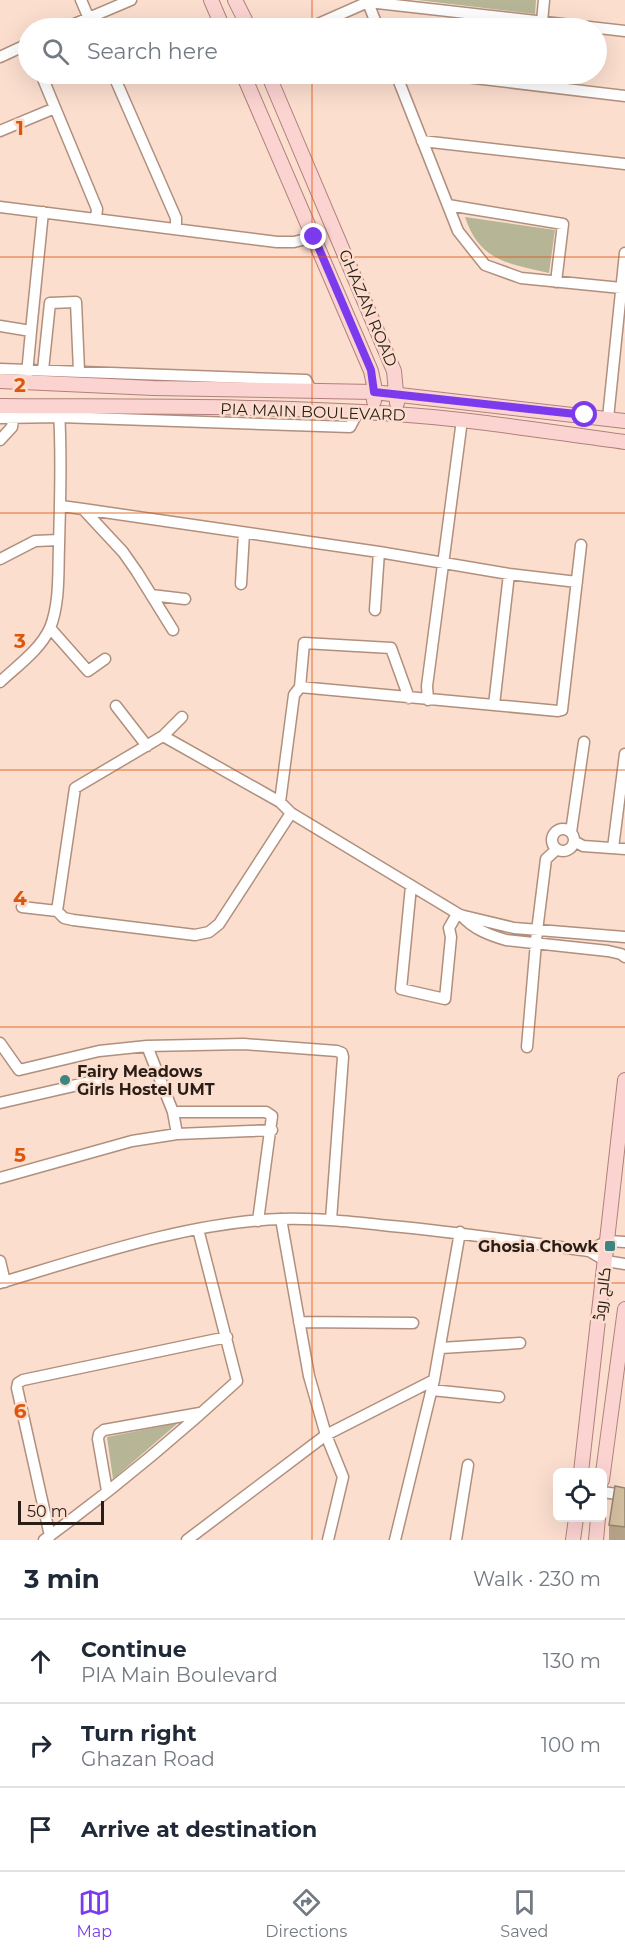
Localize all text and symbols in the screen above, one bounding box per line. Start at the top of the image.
search box [18,18,607,84]
icon: search [39,35,72,68]
text: Search here [87,38,218,65]
text: 1 [16,116,24,140]
route end [300,223,326,249]
street label: GHAZAN ROAD [335,247,401,369]
text: 2 [14,373,26,397]
street label: PIA MAIN BOULEVARD [220,399,406,425]
route start [571,401,597,427]
text: 3 [13,629,26,653]
text: 4 [13,886,27,910]
place label: Fairy Meadows Girls Hostel UMT [77,1062,215,1099]
marker: Fairy Meadows Girls Hostel UMT [58,1073,72,1087]
text: 5 [14,1143,26,1167]
place label: Ghosia Chowk [478,1237,599,1256]
marker: Ghosia Chowk [603,1239,617,1253]
street label: کالج روڈ [589,1266,617,1322]
text: 6 [14,1399,27,1423]
map controls [553,1468,607,1522]
button: locate [553,1468,607,1522]
scale bar [18,1498,104,1526]
text: 50 m [27,1502,68,1521]
text: 3 min [24,1563,100,1595]
text: Walk · 230 m [473,1567,601,1591]
text: Continue [81,1636,187,1663]
icon: ahead [24,1645,57,1678]
text: 130 m [543,1649,601,1673]
text: PIA Main Boulevard [81,1663,278,1687]
text: Turn right [81,1720,196,1747]
icon: right [24,1729,57,1762]
text: 100 m [541,1733,601,1757]
text: Ghazan Road [81,1747,215,1771]
icon: arrive [24,1813,57,1846]
text: Arrive at destination [81,1816,317,1843]
tab: Map [77,1886,112,1941]
tab: Directions [265,1886,347,1941]
tab: Saved [500,1886,548,1941]

